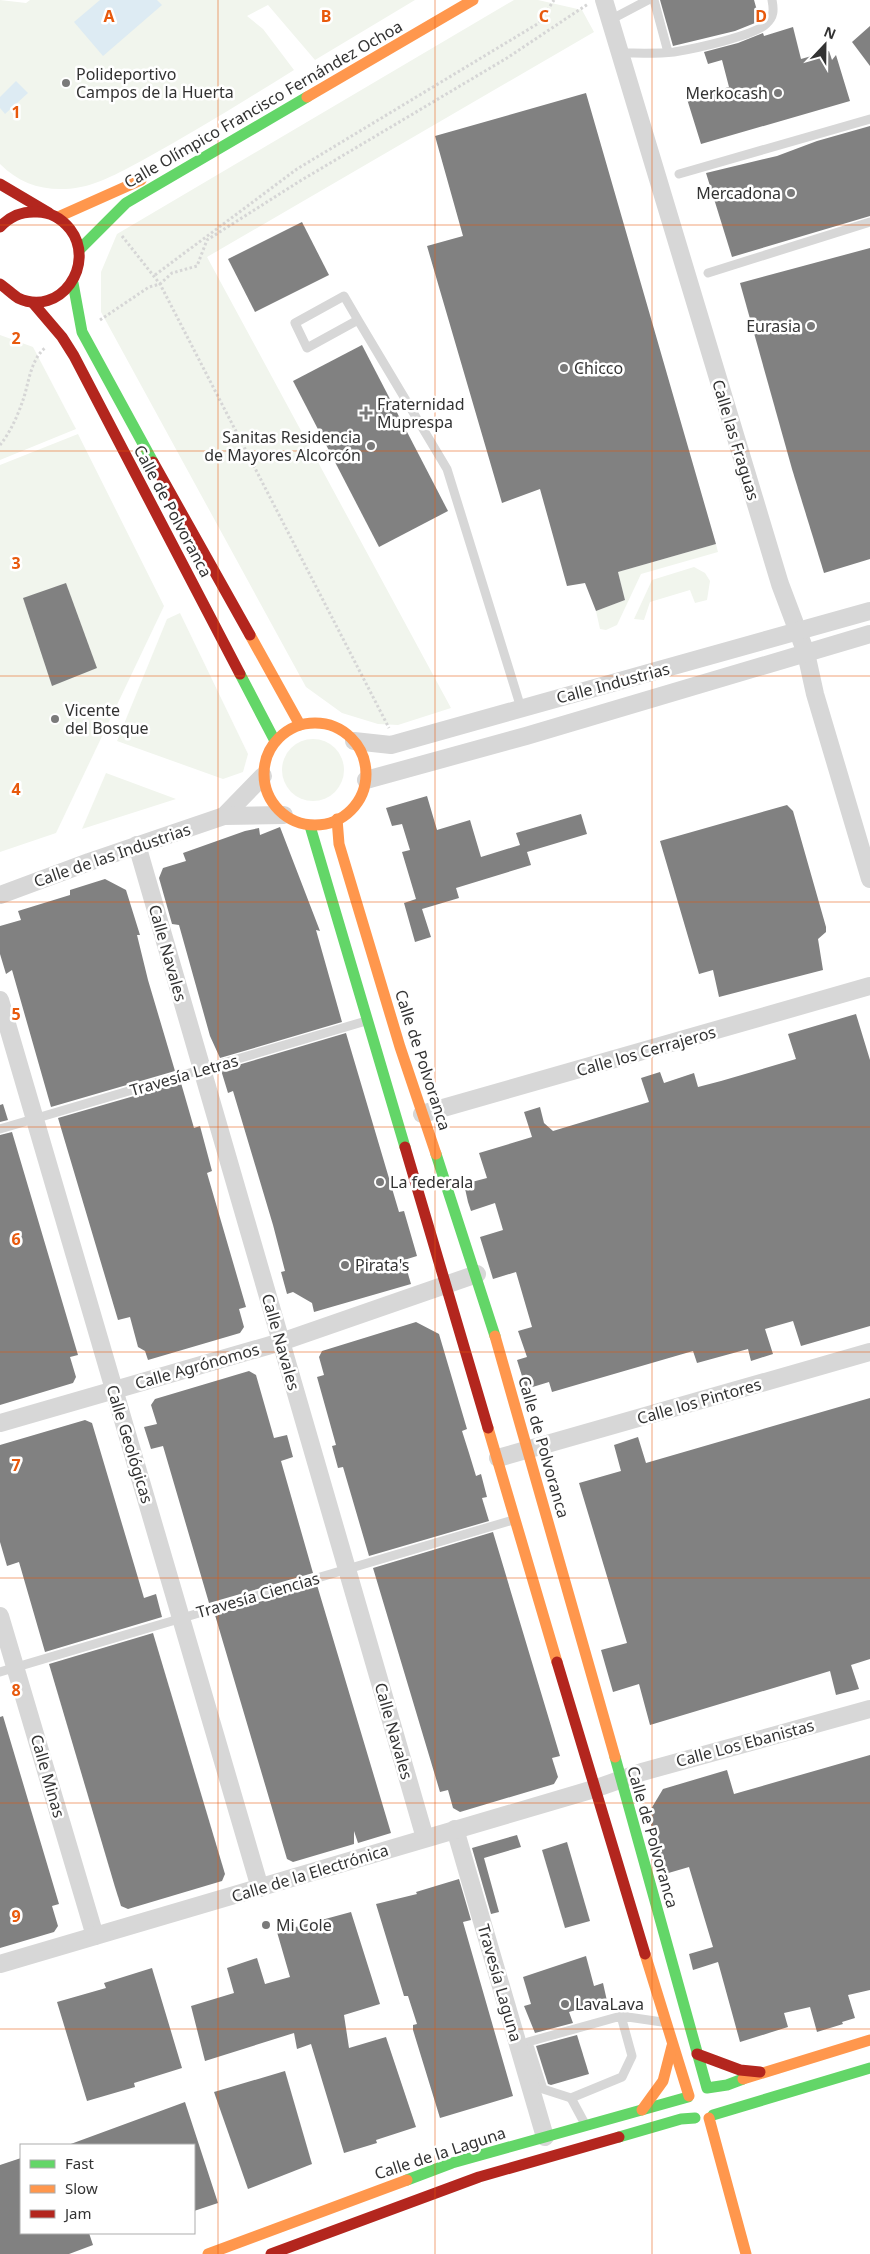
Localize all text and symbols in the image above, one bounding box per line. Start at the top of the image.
text: A [103,5,115,27]
text: B [321,5,331,27]
text: C [539,5,549,27]
text: D [755,5,767,27]
street label: Calle Olímpico Francisco Fernández Ochoa [120,15,406,193]
north arrow [800,20,850,70]
text: N [821,22,839,43]
place label: Polideportivo Campos de la Huerta [76,63,234,103]
marker: Polideportivo Campos de la Huerta [60,77,72,89]
place label: Merkocash [685,82,768,104]
marker: Merkocash [772,87,784,99]
text: 1 [11,101,21,123]
place label: Mercadona [696,182,781,204]
marker: Mercadona [785,187,797,199]
place label: Eurasia [746,315,801,337]
marker: Eurasia [805,320,817,332]
text: 2 [11,327,21,349]
place label: Chicco [574,357,623,379]
marker: Chicco [558,362,570,374]
street label: Calle las Fraguas [707,377,765,503]
place label: Fraternidad Muprespa [377,393,465,433]
marker: Fraternidad Muprespa [359,406,373,420]
place label: Sanitas Residencia de Mayores Alcorcón [204,426,361,466]
marker: Sanitas Residencia de Mayores Alcorcón [365,440,377,452]
street label: Calle de Polvoranca [129,441,217,581]
text: 3 [11,552,21,574]
street label: Calle Industrias [554,657,672,709]
place label: Vicente del Bosque [65,699,149,739]
marker: Vicente del Bosque [49,713,61,725]
text: 4 [11,778,21,800]
street label: Calle de las Industrias [31,818,193,892]
street label: Calle Navales [144,902,192,1004]
street label: Calle de Polvoranca [390,987,456,1133]
text: 5 [11,1003,21,1025]
street label: Calle los Cerrajeros [574,1021,718,1081]
street label: Travesía Letras [127,1049,241,1101]
place label: La federala [390,1171,473,1193]
marker: La federala [374,1176,386,1188]
text: 6 [11,1228,21,1250]
place label: Pirata's [355,1254,409,1276]
marker: Pirata's [339,1259,351,1271]
street label: Calle Navales [257,1291,305,1393]
street label: Calle Agrónomos [132,1338,262,1394]
street label: Calle de Polvoranca [513,1373,575,1521]
street label: Calle los Pintores [634,1373,764,1429]
street label: Calle Geológicas [102,1382,158,1506]
text: 7 [11,1454,21,1476]
street label: Travesía Ciencias [194,1567,322,1623]
text: 8 [11,1679,21,1701]
street label: Calle Navales [370,1680,418,1782]
street label: Calle Los Ebanistas [673,1714,817,1772]
street label: Calle Minas [26,1732,70,1820]
street label: Calle de Polvoranca [622,1763,684,1911]
street label: Calle de la Electrónica [229,1839,391,1907]
text: 9 [11,1905,21,1927]
place label: Mi Cole [276,1914,332,1936]
marker: Mi Cole [260,1919,272,1931]
street label: Travesía Laguna [473,1922,527,2044]
place label: LavaLava [575,1993,644,2015]
marker: LavaLava [559,1998,571,2010]
street label: Calle de la Laguna [372,2121,508,2185]
legend [20,2144,195,2234]
text: Fast [65,2153,94,2173]
text: Slow [65,2178,98,2198]
text: Jam [63,2203,92,2223]

